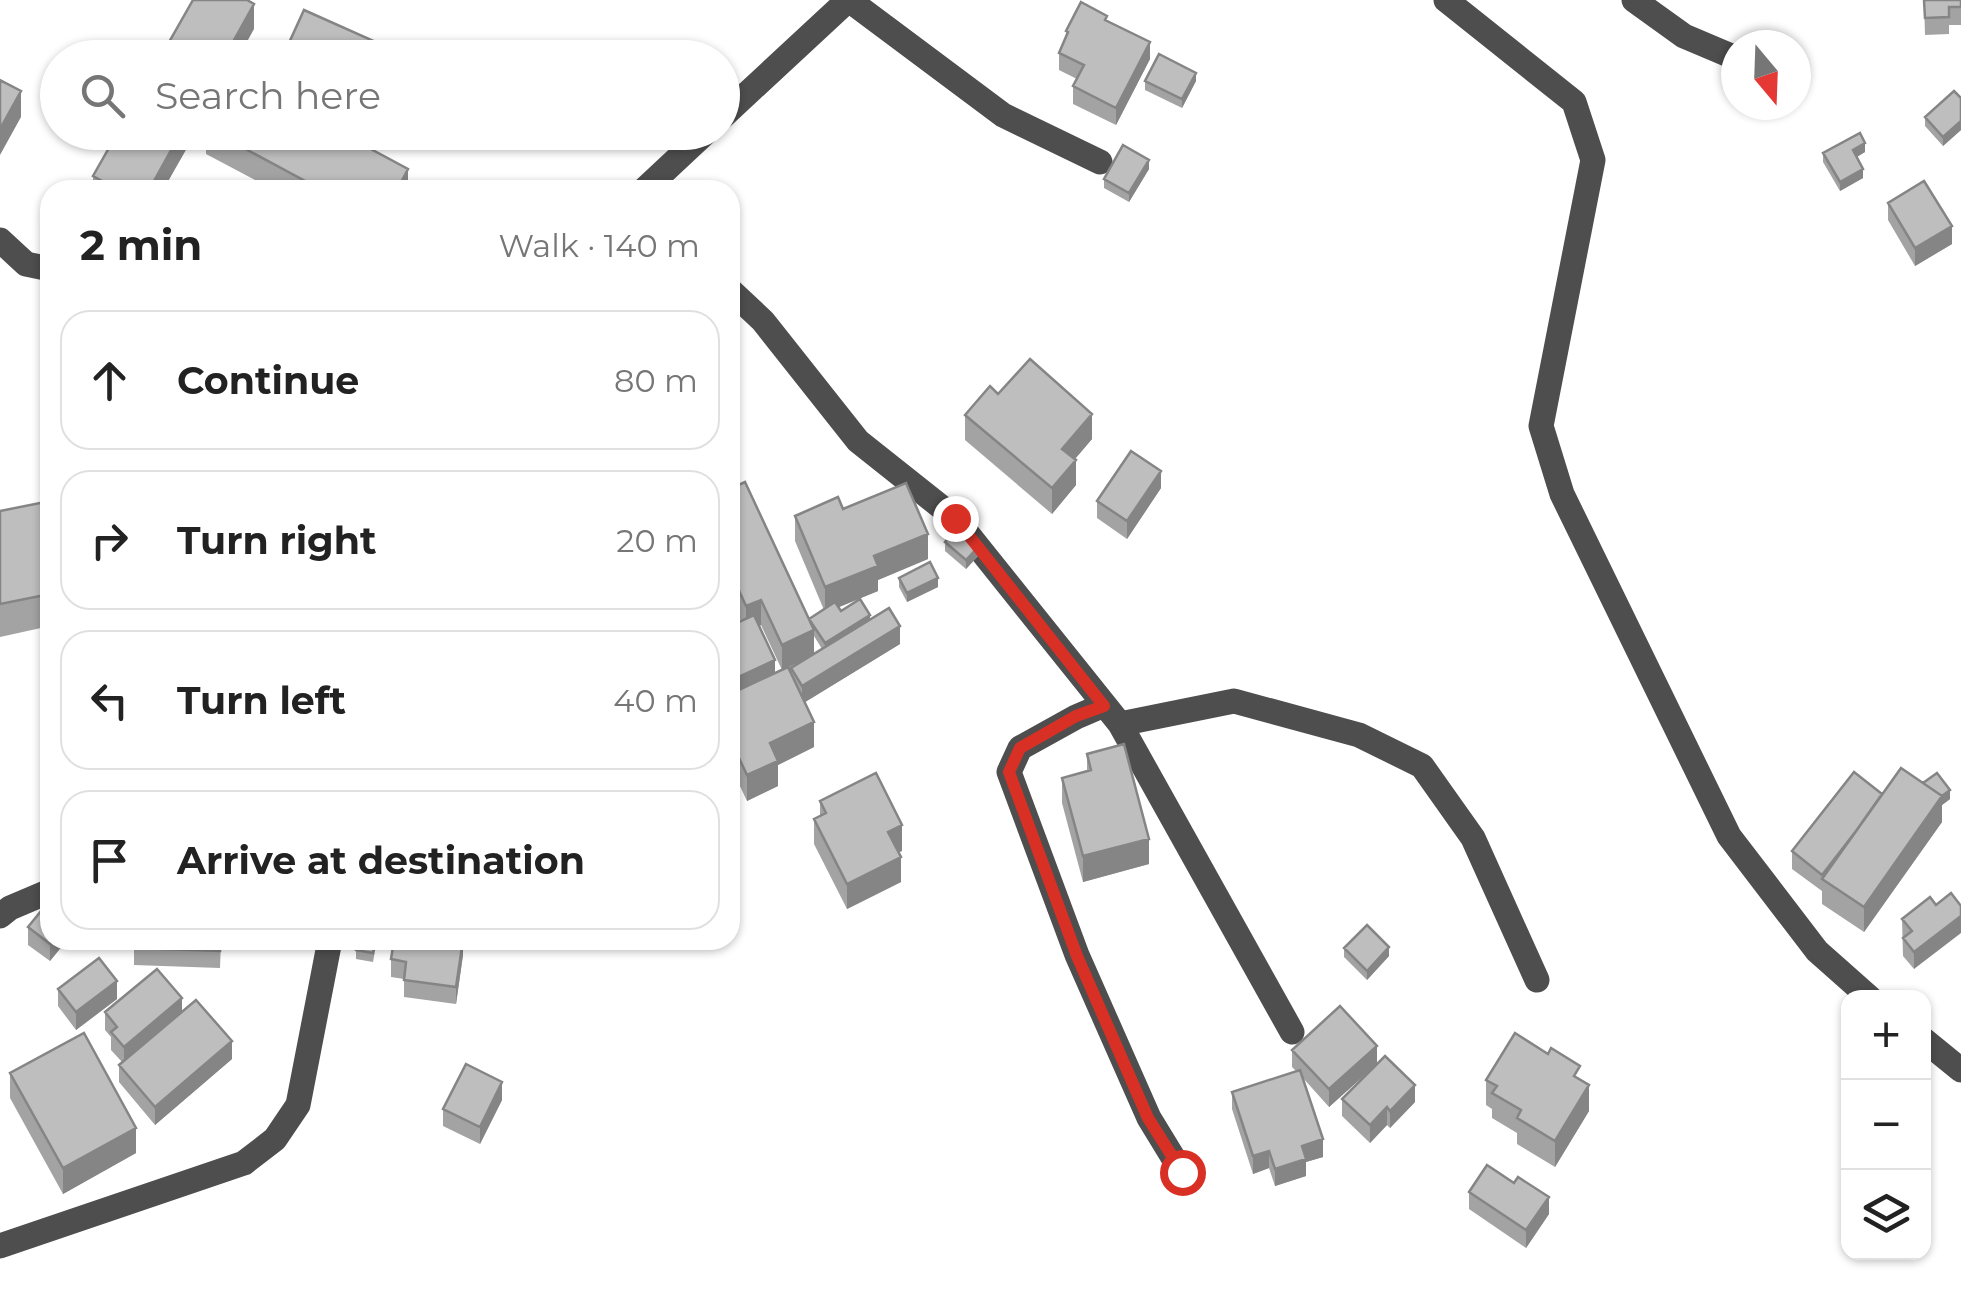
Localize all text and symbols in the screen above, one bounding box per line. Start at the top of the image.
north arrow [1721,30,1811,120]
search box [40,40,740,150]
icon: search [75,68,130,123]
text: Search here [155,72,381,119]
text: 2 min [80,219,202,271]
text: Walk · 140 m [499,226,700,265]
icon: ahead [82,353,137,408]
text: Continue [177,357,359,404]
text: 80 m [614,361,698,400]
route end [933,496,979,542]
icon: right [82,513,137,568]
text: Turn right [177,517,376,564]
text: 20 m [616,521,698,560]
icon: left [82,673,137,728]
text: Turn left [177,677,346,724]
text: 40 m [613,681,698,720]
icon: arrive [82,833,137,888]
text: Arrive at destination [177,837,585,884]
map controls [1841,990,1931,1260]
button: + [1841,990,1931,1080]
button: − [1841,1080,1931,1170]
route start [1160,1150,1206,1196]
button: layers [1841,1170,1931,1260]

